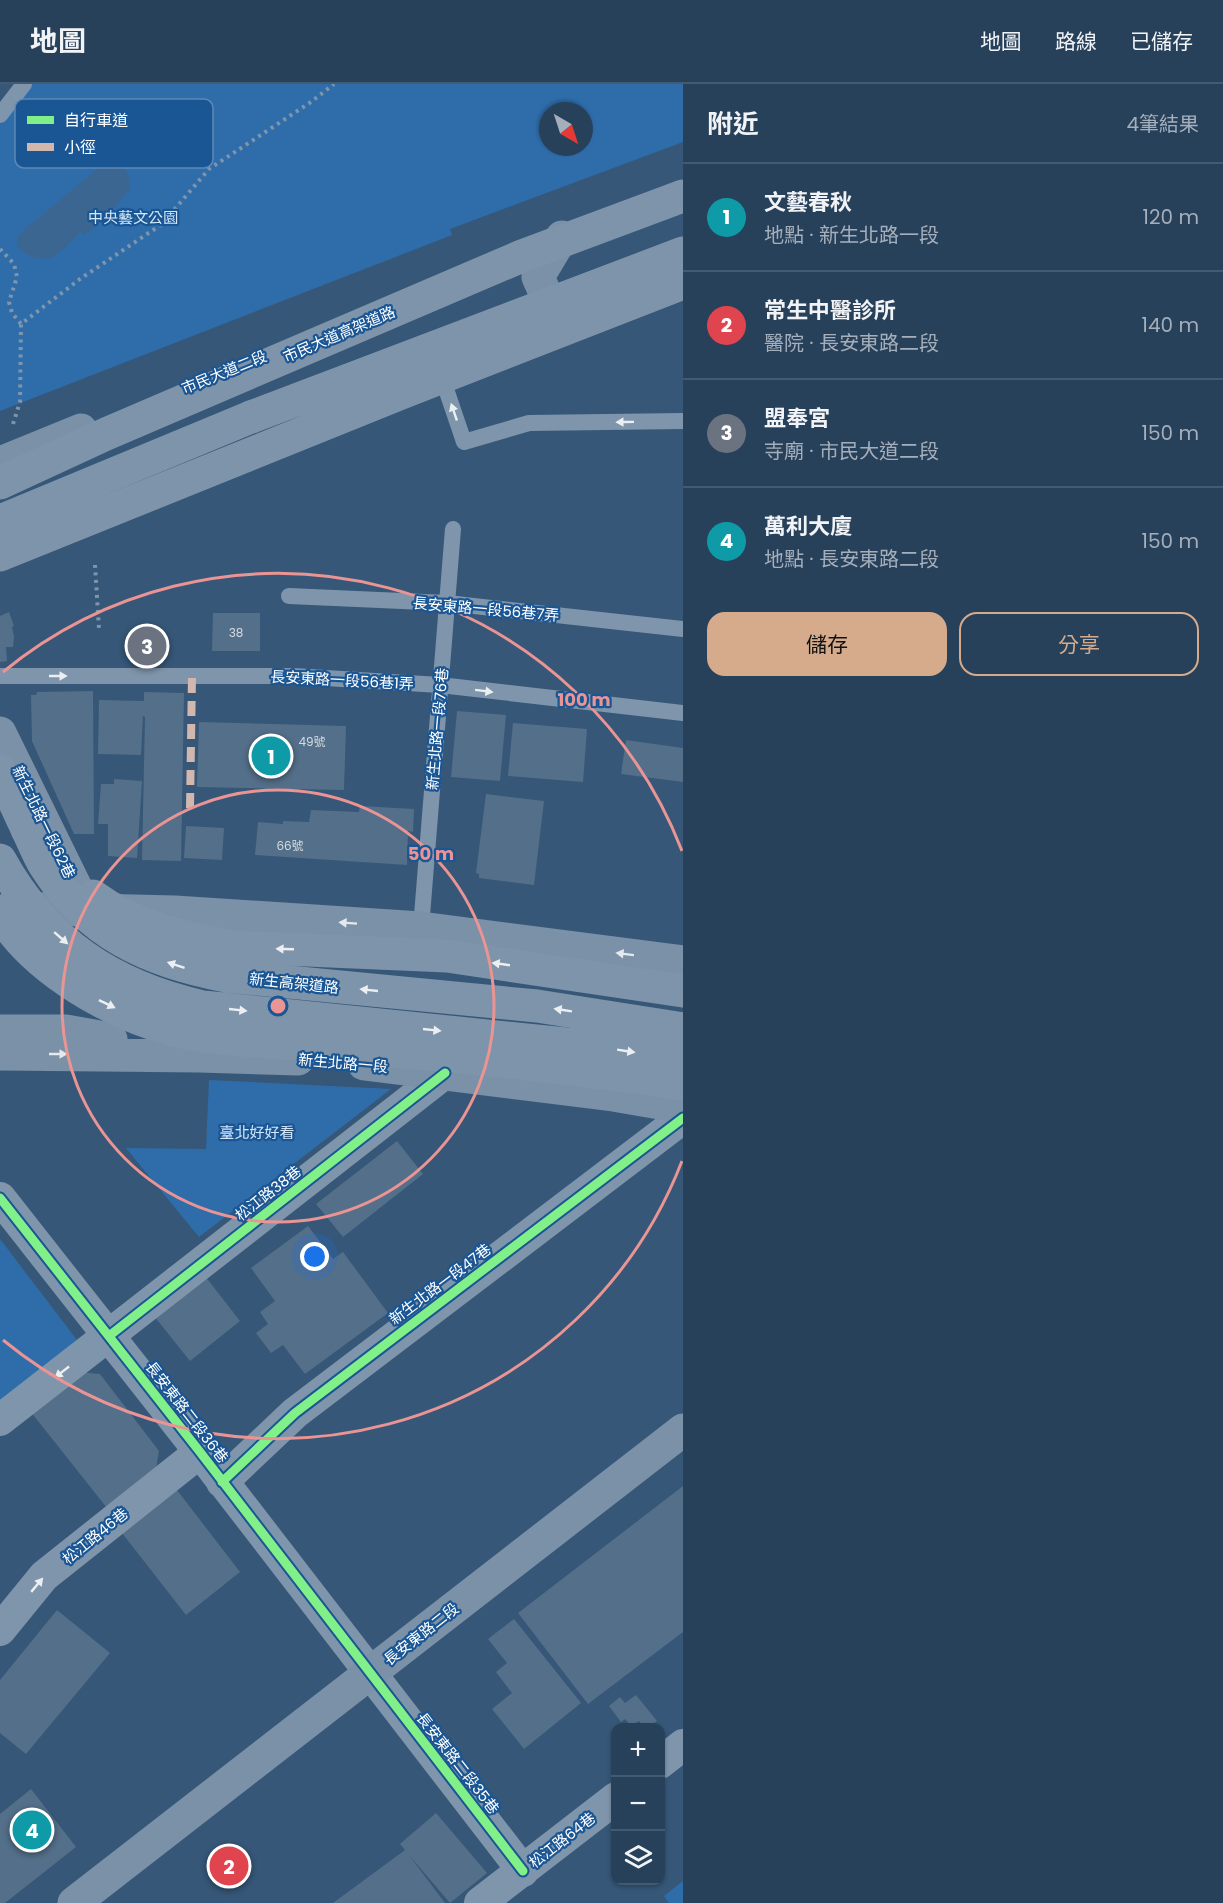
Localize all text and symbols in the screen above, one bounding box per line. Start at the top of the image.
text: 地圖 [30,22,86,61]
text: 地圖 [980,27,1022,56]
text: 路線 [1055,27,1097,56]
text: 已儲存 [1130,27,1193,56]
legend [15,99,213,168]
north arrow [539,102,593,156]
text: 附近 [707,106,759,142]
text: 自行車道 [64,109,128,132]
text: 4筆結果 [1126,110,1199,138]
text: 小徑 [64,136,96,159]
text: 文藝春秋 [764,187,852,218]
text: 1 [723,203,730,231]
text: 120 m [1143,203,1199,231]
park label: 中央藝文公園 [88,207,178,228]
text: 地點 · 新生北路一段 [764,221,939,249]
text: 常生中醫診所 [764,295,896,326]
street label: 市民大道高架道路 [280,301,398,367]
text: 2 [721,311,732,339]
text: 140 m [1142,311,1199,339]
text: 醫院 · 長安東路二段 [764,329,939,357]
street label: 市民大道二段 [178,345,270,399]
one-way arrow [448,403,458,421]
text: 盟奉宮 [764,403,830,434]
one-way arrow [615,417,634,427]
text: 3 [720,419,733,447]
text: 150 m [1142,419,1199,447]
text: 寺廟 · 市民大道二段 [764,437,939,465]
text: 萬利大廈 [764,511,852,542]
text: 4 [720,527,733,555]
text: 150 m [1142,527,1199,555]
text: 地點 · 長安東路二段 [764,545,939,573]
street label: 長安東路一段56巷7弄 [412,592,560,626]
button: 儲存 [707,612,947,676]
button: 分享 [959,612,1199,676]
pin: 3 [128,624,166,668]
house number: 38 [229,624,243,641]
street label: 長安東路一段56巷1弄 [270,666,414,694]
street label: 新生北路一段76巷 [421,667,453,791]
one-way arrow [49,671,68,681]
one-way arrow [474,686,493,695]
text: 100 m [557,687,611,712]
house number: 49號 [298,733,326,750]
pin: 1 [252,734,290,778]
street label: 新生北路一段62巷 [8,762,80,882]
house number: 66號 [276,837,304,854]
text: 50 m [408,841,454,866]
one-way arrow [338,919,357,928]
one-way arrow [53,931,68,944]
one-way arrow [276,945,295,954]
one-way arrow [615,950,634,959]
one-way arrow [167,960,185,969]
one-way arrow [491,960,510,969]
street label: 新生高架道路 [248,968,340,998]
one-way arrow [359,985,378,995]
centre of rings [268,996,288,1016]
one-way arrow [99,1000,116,1009]
one-way arrow [229,1006,248,1015]
one-way arrow [553,1006,572,1015]
one-way arrow [423,1025,442,1035]
one-way arrow [617,1047,636,1056]
one-way arrow [49,1049,68,1059]
street label: 新生北路一段 [297,1049,389,1077]
park label: 臺北好好看 [219,1122,295,1143]
street label: 松江路38巷 [231,1161,305,1225]
street label: 新生北路一段47巷 [385,1239,495,1329]
your location [300,1242,329,1271]
street label: 長安東路二段36巷 [141,1357,233,1467]
one-way arrow [55,1365,70,1377]
street label: 松江路46巷 [58,1503,132,1569]
one-way arrow [31,1577,44,1593]
street label: 長安東路二段 [379,1598,463,1670]
street label: 長安東路二段35巷 [412,1708,504,1818]
map controls [611,1723,665,1885]
button: + [611,1723,665,1777]
button: − [611,1777,665,1831]
street label: 松江路64巷 [524,1807,600,1873]
pin: 4 [12,1808,51,1852]
button: layers [611,1831,665,1885]
pin: 2 [210,1844,248,1888]

